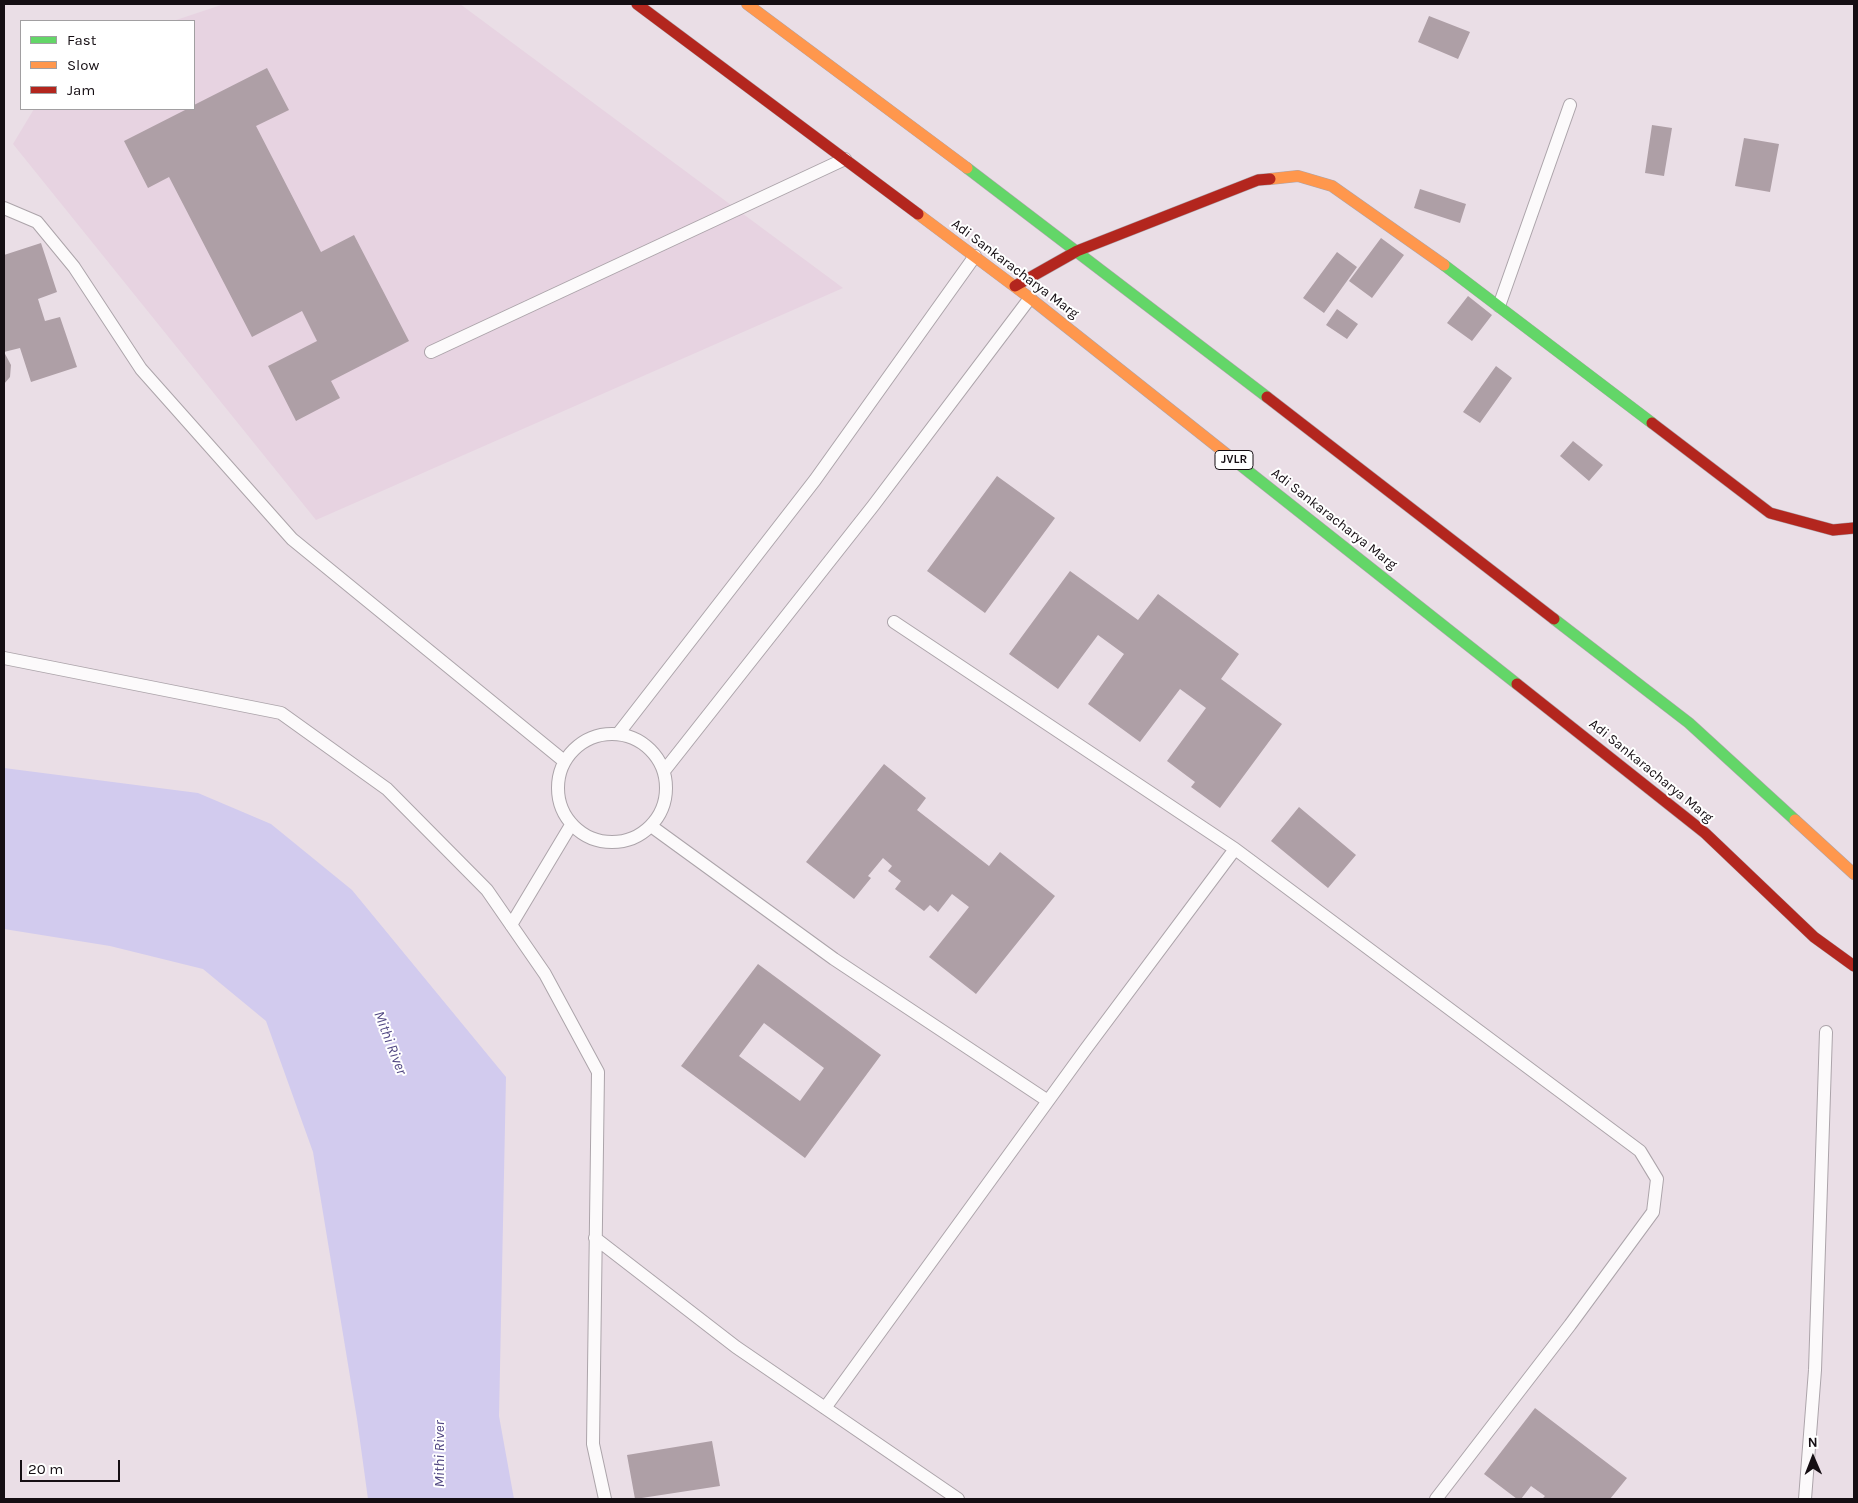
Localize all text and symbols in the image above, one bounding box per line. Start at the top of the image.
legend [20,20,195,110]
text: Fast [67,31,96,49]
text: Slow [67,56,99,74]
text: Jam [67,81,95,99]
street label: Adi Sankaracharya Marg [948,216,1082,322]
road number: JVLR [1215,450,1253,470]
street label: Adi Sankaracharya Marg [1268,465,1400,573]
street label: Adi Sankaracharya Marg [1585,716,1717,826]
water label: Mithi River [370,1008,410,1078]
water label: Mithi River [431,1420,449,1488]
north arrow [1788,1433,1838,1483]
text: N [1808,1434,1818,1451]
scale bar [22,1450,122,1482]
text: 20 m [28,1460,63,1478]

